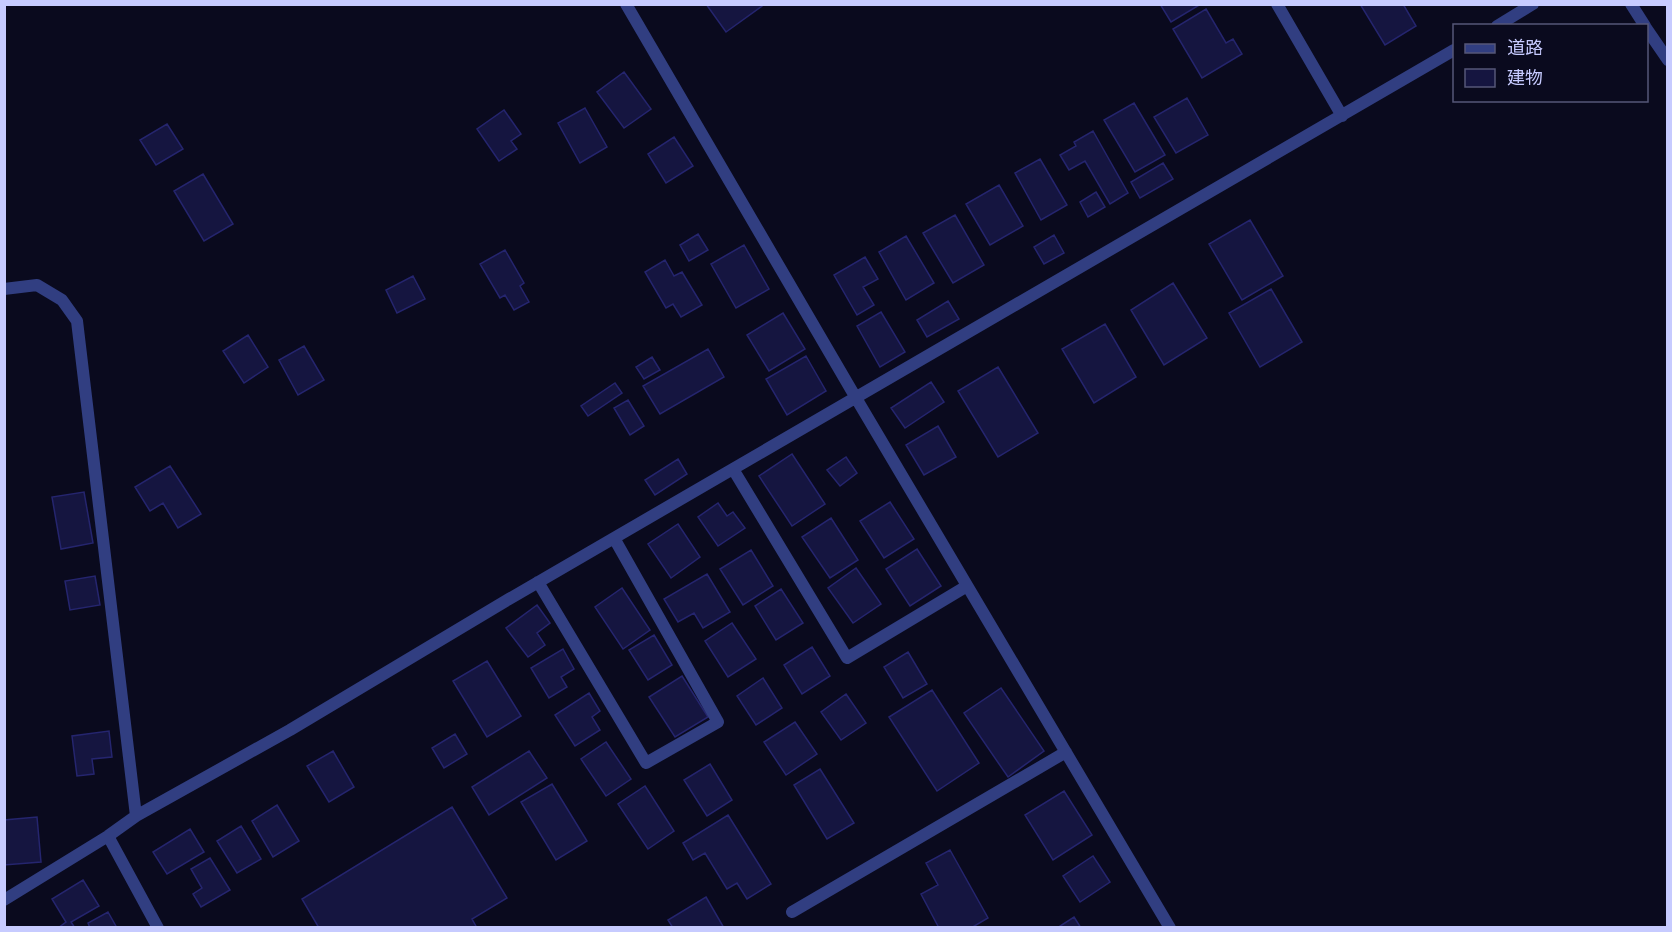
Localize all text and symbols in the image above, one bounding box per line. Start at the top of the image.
legend [1453,24,1648,102]
text: 道路 [1507,37,1543,58]
text: 建物 [1507,67,1543,88]

